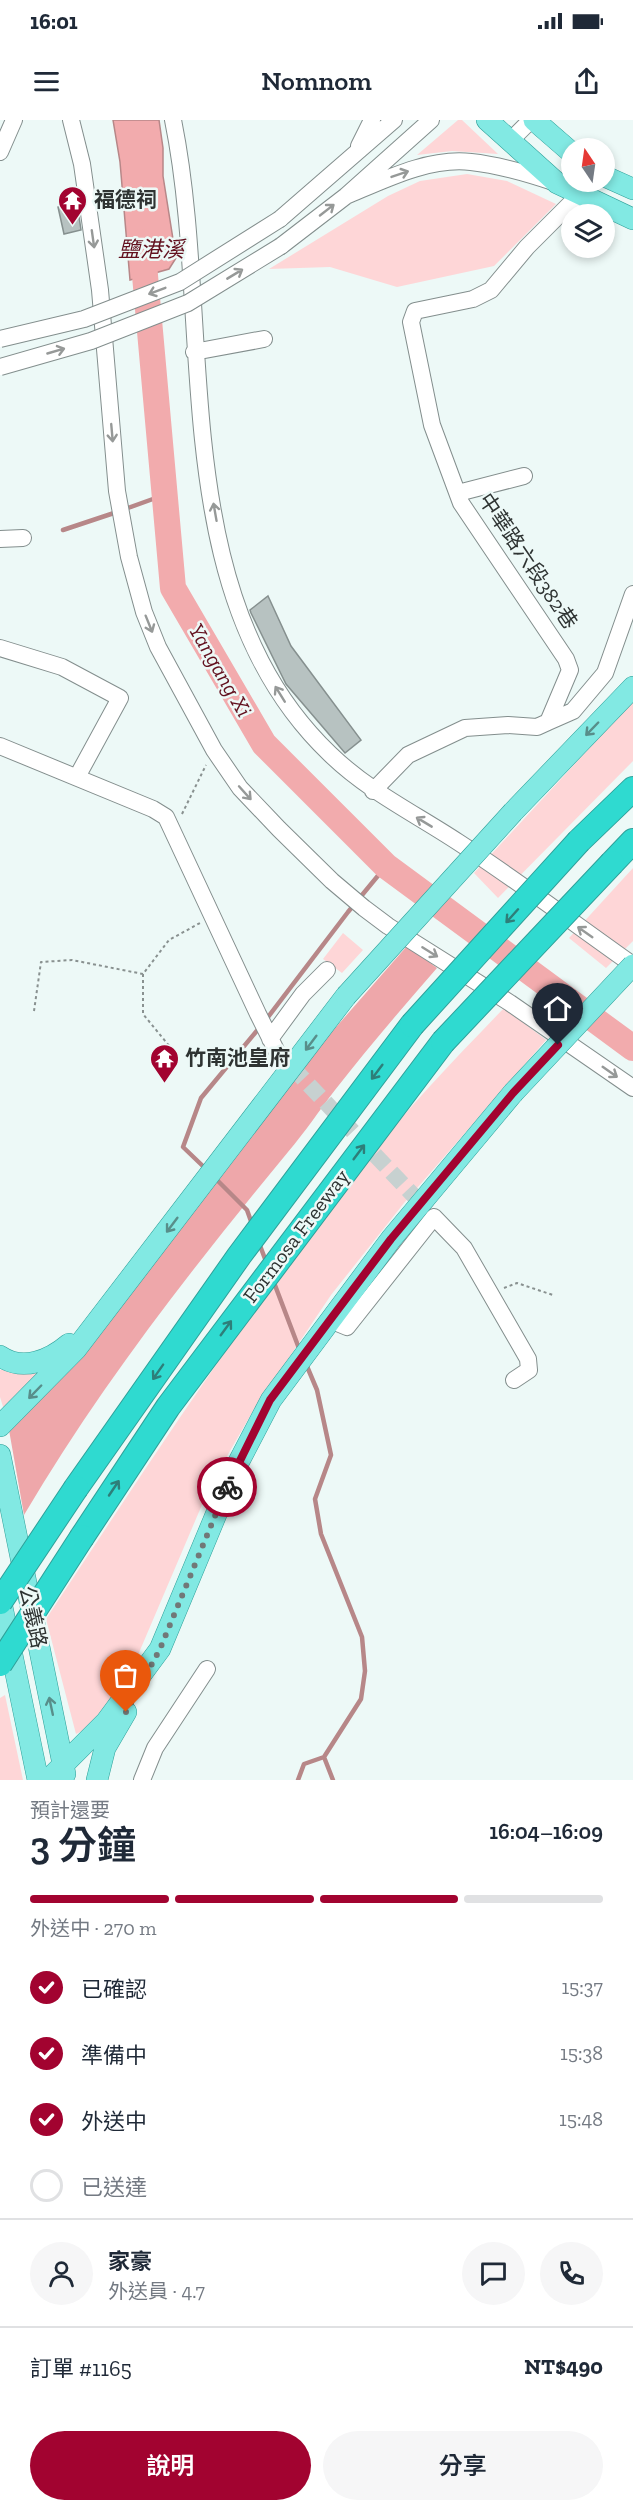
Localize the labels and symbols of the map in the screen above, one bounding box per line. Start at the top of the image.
north arrow [561,138,615,192]
one-way arrow [390,168,409,179]
temple icon: 福德祠 [57,184,89,226]
place label: 福德祠 [94,187,157,212]
one-way arrow [319,204,335,217]
one-way arrow [87,229,98,249]
water label: 鹽港溪 [118,236,187,263]
one-way arrow [226,268,243,280]
one-way arrow [148,286,167,297]
one-way arrow [46,345,65,356]
one-way arrow [107,423,118,443]
street label: 中華路六段382巷 [474,488,583,633]
one-way arrow [209,503,220,522]
one-way arrow [144,614,155,633]
water label: Yangang Xi [183,619,258,722]
one-way arrow [273,686,285,703]
one-way arrow [585,722,600,737]
one-way arrow [238,785,252,800]
one-way arrow [416,815,433,827]
one-way arrow [505,908,519,923]
one-way arrow [578,926,594,938]
one-way arrow [421,947,438,959]
pin [532,983,583,1045]
one-way arrow [305,1034,317,1050]
temple icon: 竹南池皇府 [148,1042,180,1084]
place label: 竹南池皇府 [185,1045,290,1070]
one-way arrow [370,1064,383,1080]
one-way arrow [601,1066,618,1078]
one-way arrow [353,1145,366,1161]
street label: Formosa Freeway [237,1164,354,1307]
one-way arrow [166,1217,178,1233]
one-way arrow [220,1321,233,1337]
one-way arrow [152,1364,164,1380]
one-way arrow [27,1384,42,1399]
courier [197,1457,257,1517]
one-way arrow [108,1480,120,1497]
street label: 公義路 [15,1583,52,1650]
pin [100,1650,151,1712]
one-way arrow [45,1697,56,1717]

